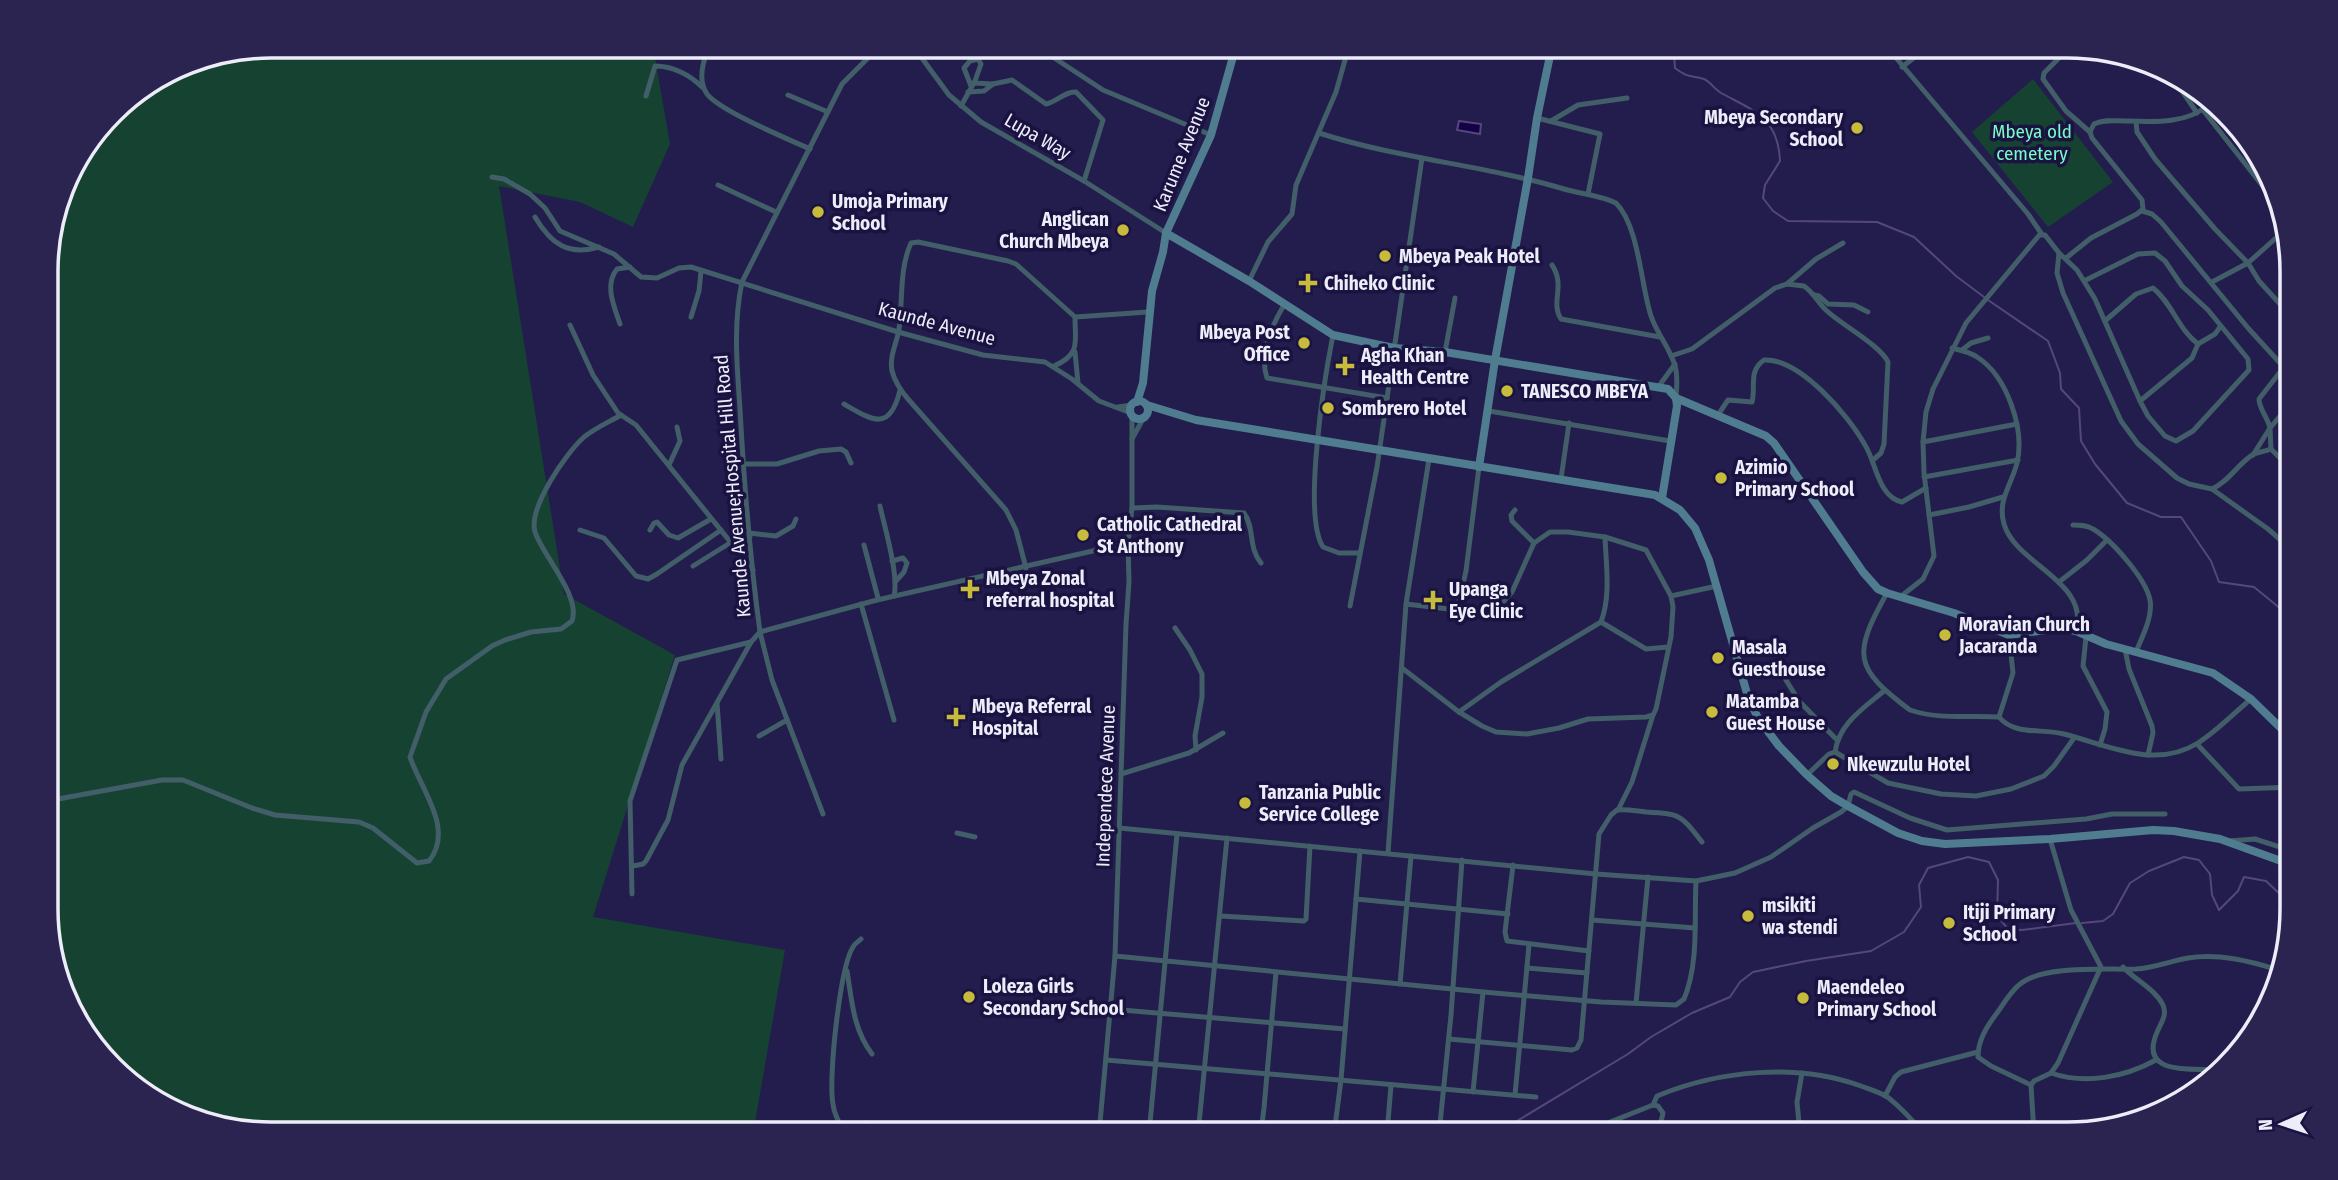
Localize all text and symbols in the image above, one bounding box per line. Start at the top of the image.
street label: Karume Avenue [1148,94,1215,215]
place label: Mbeya Secondary School [1704,106,1844,151]
street label: Lupa Way [1000,108,1076,165]
marker: Mbeya Secondary School [1849,120,1865,136]
park label: Mbeya old cemetery [1992,120,2072,165]
place label: Umoja Primary School [832,190,949,235]
marker: Umoja Primary School [810,204,826,220]
place label: Anglican Church Mbeya [999,208,1109,253]
marker: Anglican Church Mbeya [1115,222,1131,238]
place label: Mbeya Peak Hotel [1399,245,1540,268]
marker: Mbeya Peak Hotel [1377,248,1393,264]
place label: Chiheko Clinic [1324,272,1436,295]
marker: Chiheko Clinic [1298,273,1318,293]
street label: Kaunde Avenue [876,297,998,350]
place label: Mbeya Post Office [1200,321,1290,366]
marker: Mbeya Post Office [1296,335,1312,351]
place label: Agha Khan Health Centre [1360,344,1469,389]
street label: Kaunde Avenue;Hospital Hill Road [710,354,755,618]
marker: Agha Khan Health Centre [1335,356,1355,376]
place label: TANESCO MBEYA [1521,380,1649,403]
marker: TANESCO MBEYA [1499,383,1515,399]
place label: Sombrero Hotel [1342,397,1467,420]
marker: Sombrero Hotel [1320,400,1336,416]
place label: Azimio Primary School [1734,456,1855,501]
marker: Azimio Primary School [1713,470,1729,486]
place label: Catholic Cathedral St Anthony [1097,513,1243,558]
marker: Catholic Cathedral St Anthony [1075,527,1091,543]
place label: Mbeya Zonal referral hospital [986,567,1115,612]
place label: Upanga Eye Clinic [1449,578,1524,623]
marker: Mbeya Zonal referral hospital [960,579,980,599]
marker: Upanga Eye Clinic [1423,590,1443,610]
place label: Moravian Church Jacaranda [1958,613,2090,658]
marker: Moravian Church Jacaranda [1937,627,1953,643]
place label: Masala Guesthouse [1732,636,1826,681]
marker: Masala Guesthouse [1710,650,1726,666]
place label: Matamba Guest House [1726,690,1825,735]
place label: Mbeya Referral Hospital [972,695,1092,740]
street label: Independece Avenue [1091,704,1120,868]
marker: Matamba Guest House [1704,704,1720,720]
marker: Mbeya Referral Hospital [946,707,966,727]
place label: Nkewzulu Hotel [1847,753,1971,776]
marker: Nkewzulu Hotel [1825,756,1841,772]
place label: Tanzania Public Service College [1259,781,1381,826]
marker: Tanzania Public Service College [1237,795,1253,811]
place label: msikiti wa stendi [1762,894,1838,939]
place label: Itiji Primary School [1963,901,2056,946]
marker: msikiti wa stendi [1740,908,1756,924]
marker: Itiji Primary School [1941,915,1957,931]
place label: Loleza Girls Secondary School [983,975,1125,1020]
place label: Maendeleo Primary School [1817,976,1937,1021]
marker: Loleza Girls Secondary School [961,989,977,1005]
marker: Maendeleo Primary School [1795,990,1811,1006]
north arrow [2247,1089,2317,1159]
text: N [2254,1119,2277,1131]

